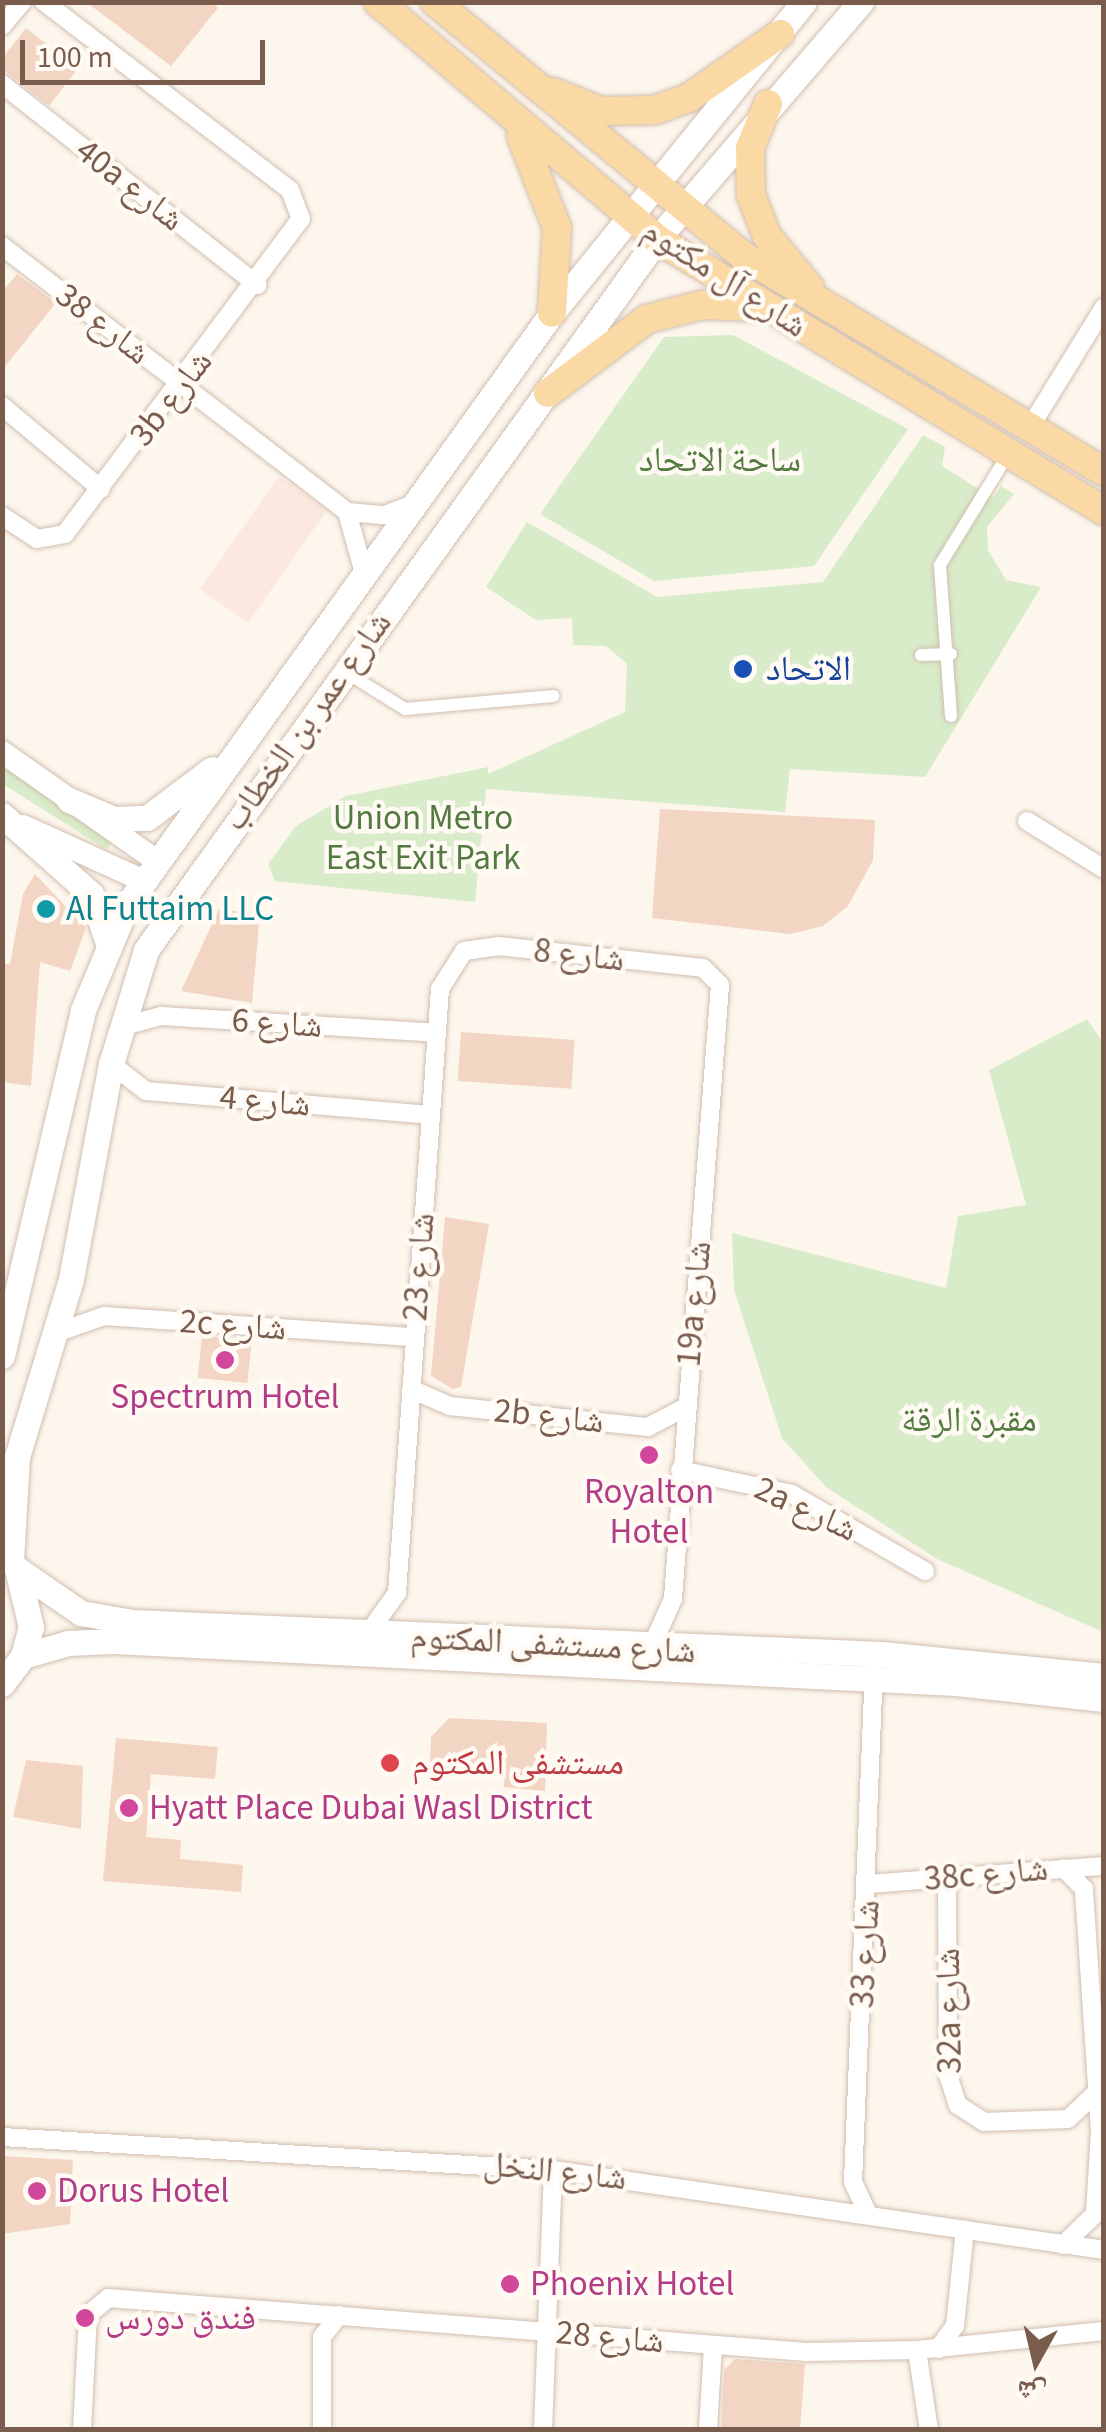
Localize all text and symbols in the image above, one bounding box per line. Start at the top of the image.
scale bar [25,20,270,82]
text: 100 m [37,36,113,79]
street label: 40a شارع [67,130,193,240]
street label: شارع آل مكتوم [635,209,815,347]
street label: شارع 38 [47,274,159,374]
street label: 3b شارع [121,342,221,454]
park label: ساحة الاتحاد [639,439,801,481]
street label: شارع عمر بن الخطاب [213,603,401,839]
place label: الاتحاد [766,648,851,690]
marker: الاتحاد [730,656,756,682]
park label: Union Metro East Exit Park [326,797,520,879]
place label: Al Futtaim LLC [66,888,274,930]
marker: Al Futtaim LLC [35,898,57,920]
street label: شارع 8 [532,929,626,981]
street label: شارع 6 [230,999,324,1047]
street label: شارع 4 [218,1076,312,1126]
street label: شارع 23 [394,1212,444,1322]
street label: 19a شارع [668,1239,720,1369]
street label: 2c شارع [178,1300,288,1350]
marker: Spectrum Hotel [214,1349,236,1371]
place label: Spectrum Hotel [111,1376,339,1418]
street label: 2b شارع [492,1389,606,1443]
park label: مقبرة الرقة [901,1399,1037,1441]
marker: Royalton Hotel [638,1444,660,1466]
street label: 2a شارع [748,1467,864,1551]
place label: Royalton Hotel [584,1471,714,1553]
street label: شارع مستشفى المكتوم [409,1616,697,1672]
place label: مستشفى المكتوم [412,1742,624,1784]
marker: مستشفى المكتوم [377,1750,403,1776]
place label: Hyatt Place Dubai Wasl District [149,1787,593,1829]
marker: Hyatt Place Dubai Wasl District [118,1797,140,1819]
street label: 38c شارع [922,1848,1050,1900]
street label: شارع 33 [841,1899,889,2009]
street label: 32a شارع [927,1948,971,2074]
street label: شارع النخل [481,2143,629,2199]
place label: Dorus Hotel [57,2170,229,2212]
marker: Dorus Hotel [26,2180,48,2202]
place label: Phoenix Hotel [530,2263,734,2305]
marker: Phoenix Hotel [499,2273,521,2295]
place label: فندق دورس [105,2297,256,2339]
marker: فندق دورس [74,2307,96,2329]
street label: شارع 28 [554,2311,666,2363]
north arrow [986,2312,1086,2412]
text: ش [1014,2370,1049,2414]

